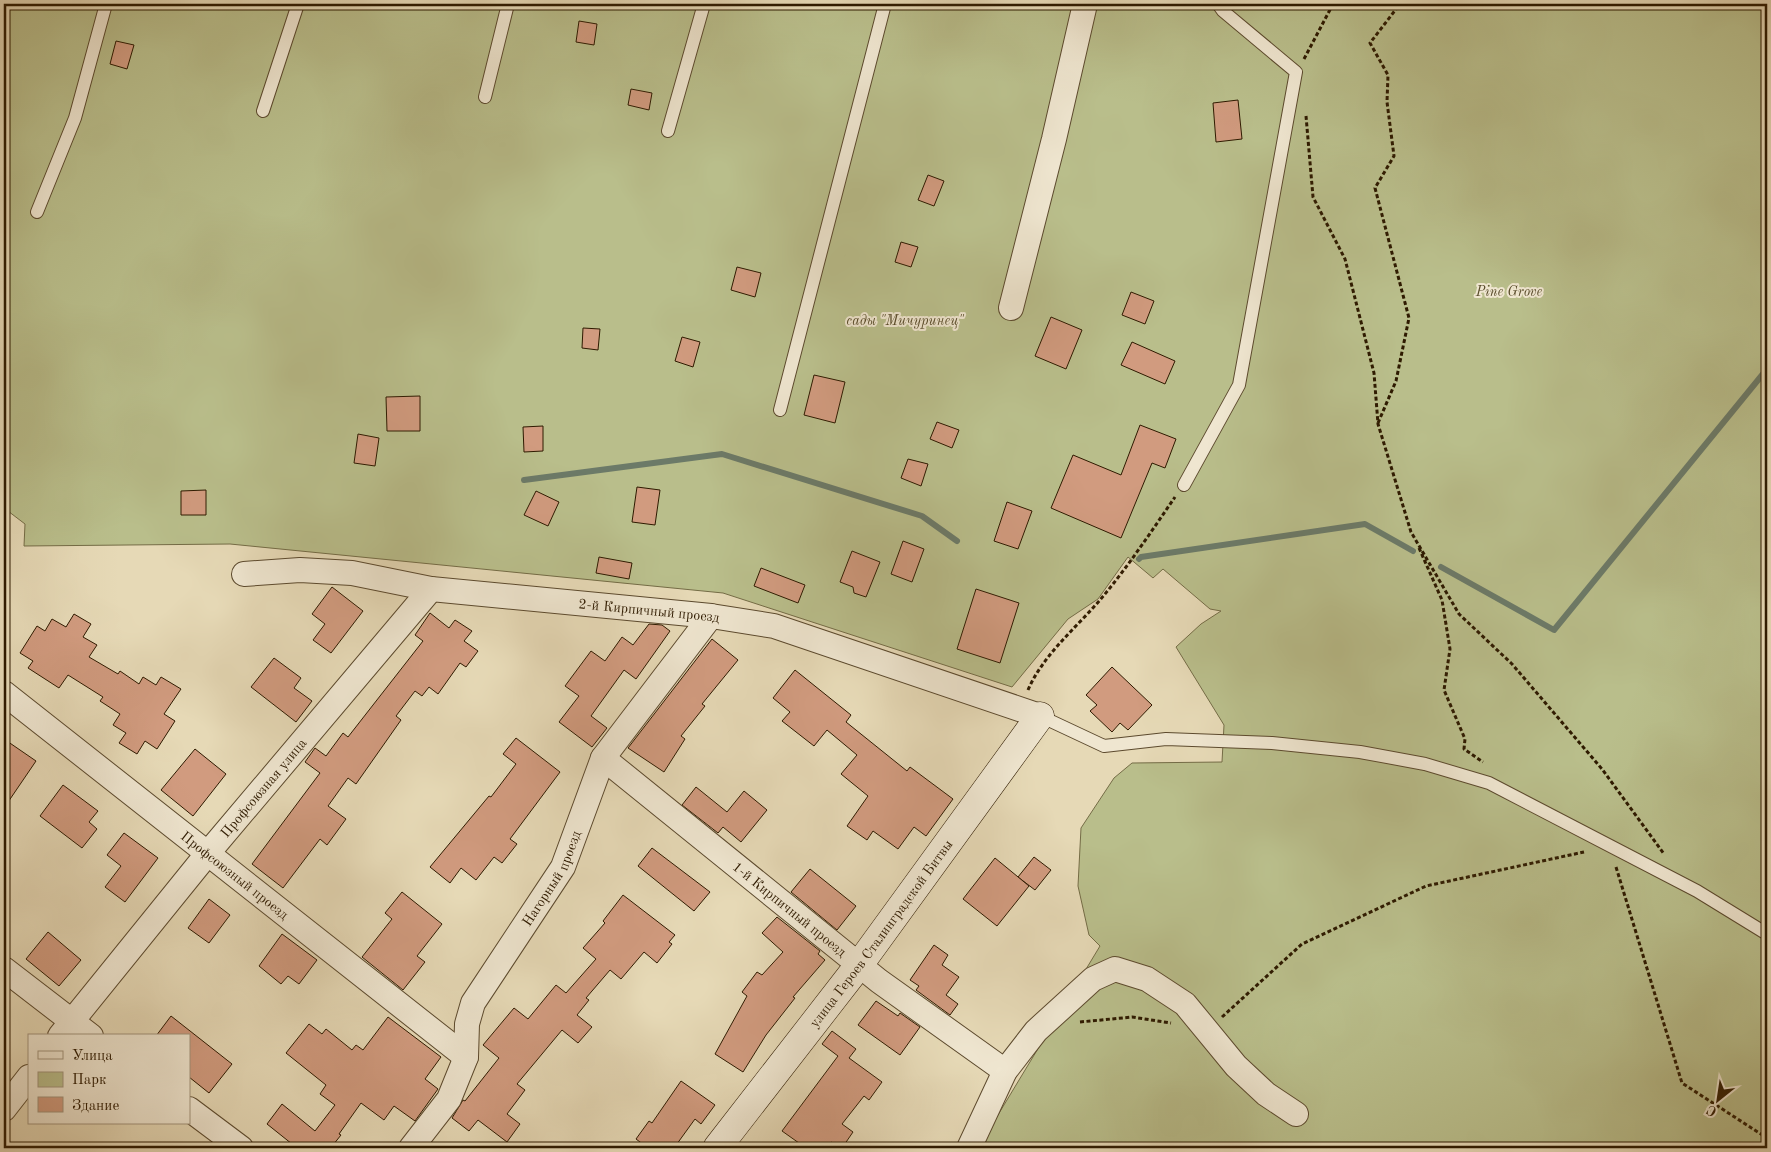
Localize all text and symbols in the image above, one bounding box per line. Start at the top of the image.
park label: Pine Grove [1475,285,1542,299]
park label: сады "Мичуринец" [846,314,964,329]
street label: 2-й Кирпичный проезд [578,597,721,625]
street label: Профсоюзная улица [218,736,310,840]
street label: Профсоюзный проезд [178,829,291,922]
street label: Нагорный проезд [520,829,584,929]
street label: улица Героев Сталинградской Битвы [807,838,956,1030]
street label: 1-й Кирпичный проезд [730,860,849,960]
legend [28,1034,190,1124]
text: Улица [72,1049,113,1064]
text: Парк [72,1073,107,1088]
north arrow [1694,1074,1744,1124]
text: Здание [72,1099,119,1114]
text: С [1704,1102,1720,1119]

